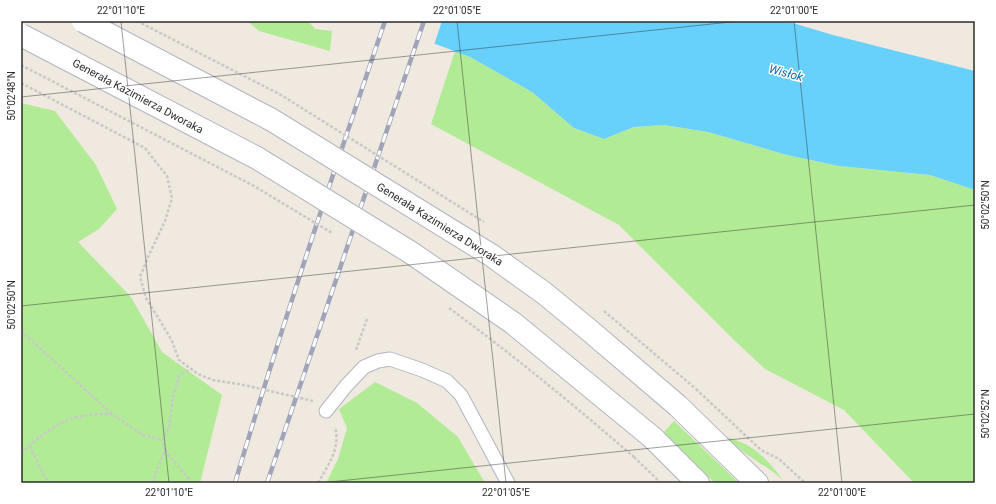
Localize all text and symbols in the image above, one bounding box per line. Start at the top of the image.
text: 22°01'10"E [97,5,145,16]
text: 22°01'05"E [433,5,481,16]
text: 22°01'00"E [770,5,818,16]
street label: Generała Kazimierza Dworaka [70,56,205,137]
water label: Wisłok [767,62,806,85]
text: 50°02'48"N [6,71,17,121]
street label: Generała Kazimierza Dworaka [374,180,505,269]
text: 50°02'50"N [980,180,991,230]
text: 50°02'50"N [6,280,17,330]
text: 50°02'52"N [980,389,991,439]
text: 22°01'10"E [145,487,193,498]
text: 22°01'05"E [482,487,530,498]
text: 22°01'00"E [818,487,866,498]

